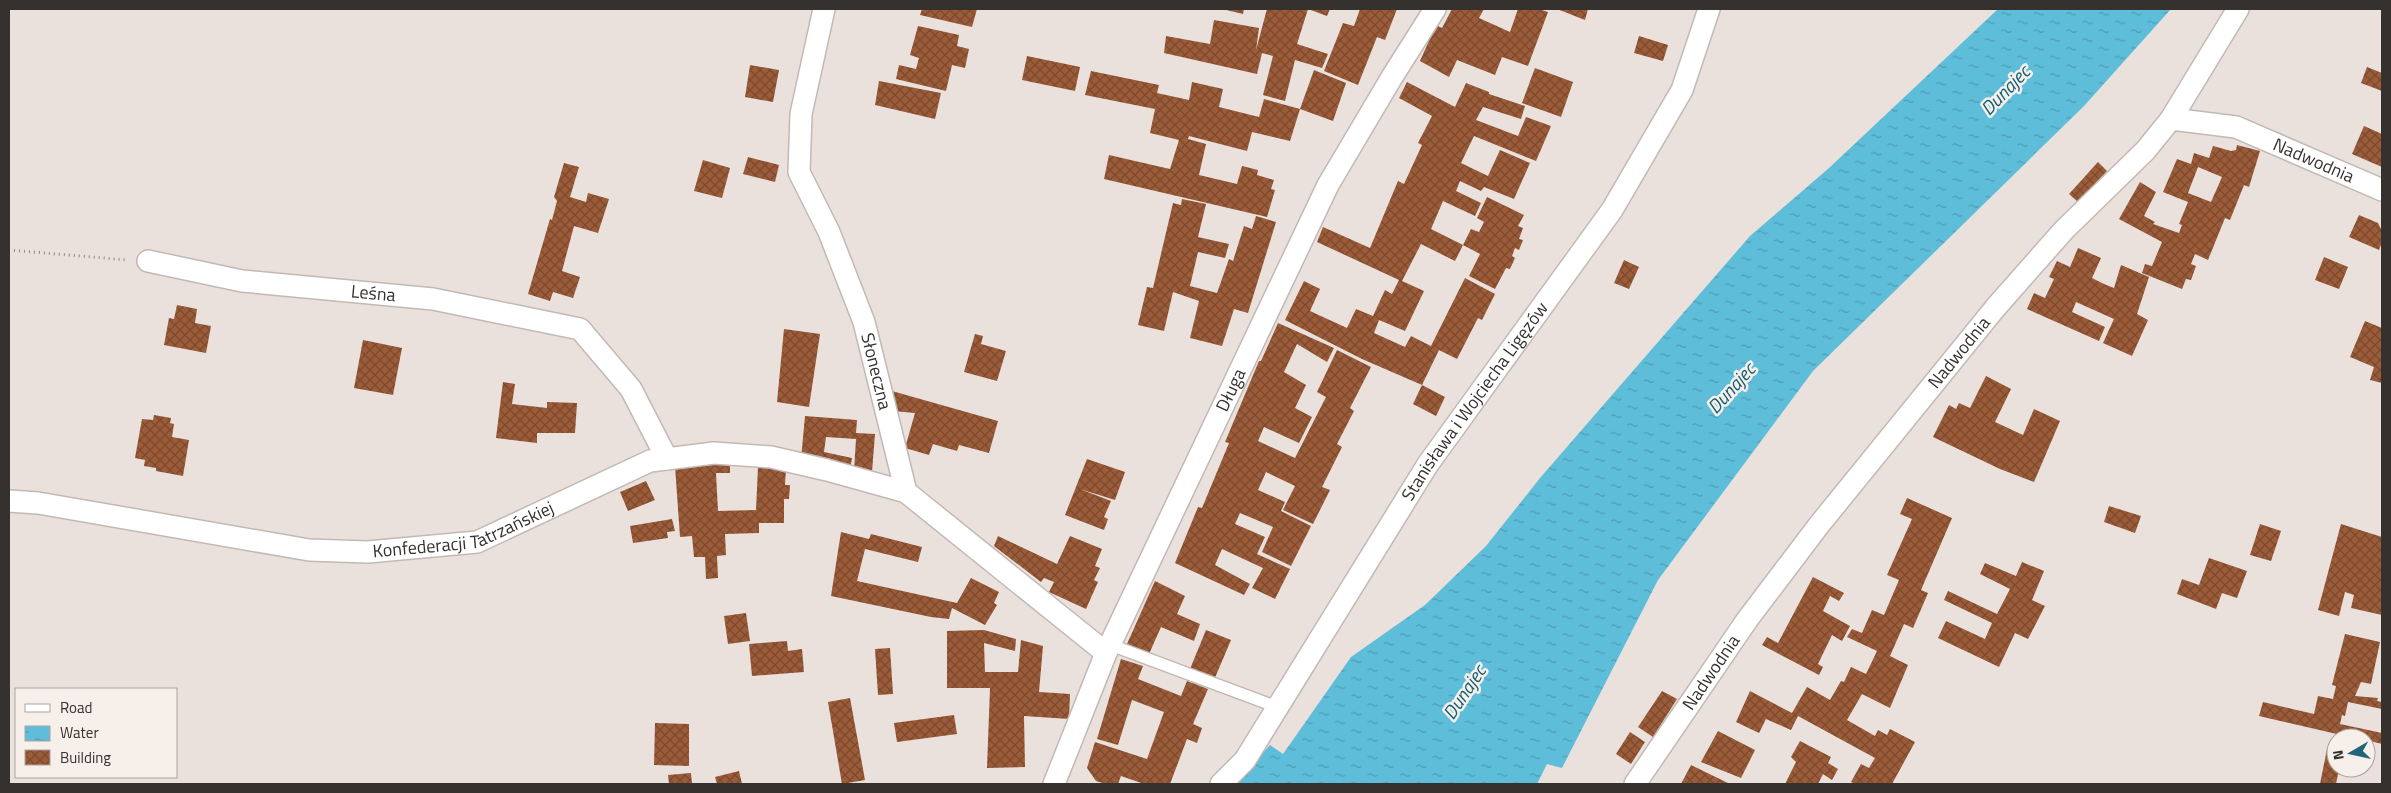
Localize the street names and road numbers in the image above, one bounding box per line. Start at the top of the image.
street label: Nadwodnia [2269,131,2359,189]
street label: Leśna [350,277,397,308]
street label: Stanisława i Wojciecha Ligęzów [1394,296,1555,506]
street label: Nadwodnia [1921,310,1996,394]
street label: Słoneczna [854,330,899,413]
street label: Długa [1208,364,1252,416]
street label: Konfederacji Tatrzańskiej [372,494,558,565]
street label: Nadwodnia [1675,629,1746,715]

